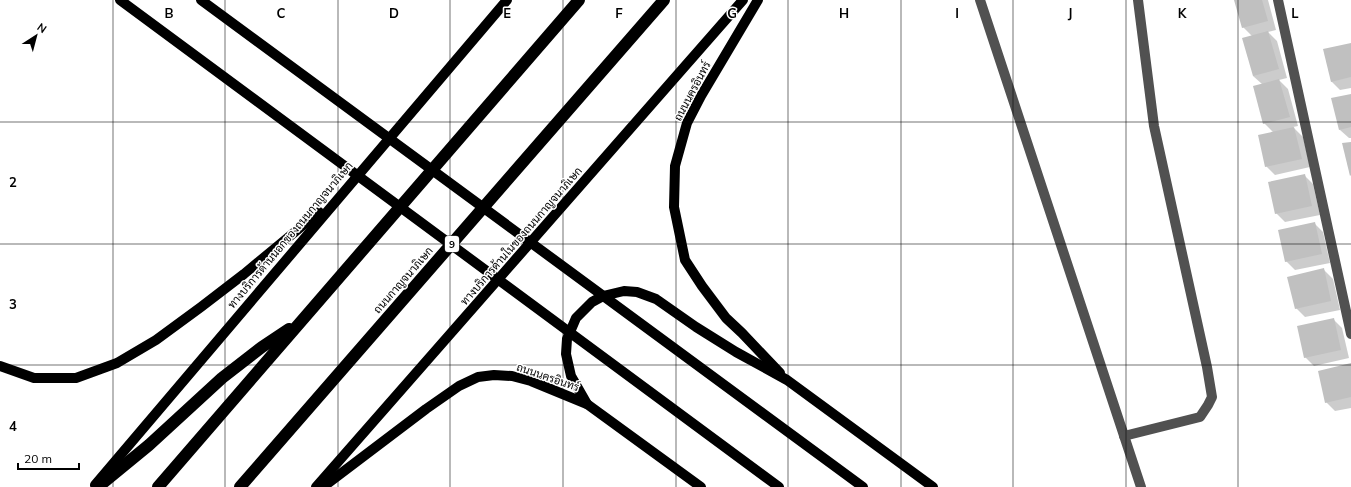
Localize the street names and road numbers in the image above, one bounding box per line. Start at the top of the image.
street label: ถนนนครอินทร์ [670,58,714,123]
street label: ทางบริการด้านนอกของถนนกาญจนาภิเษก [224,159,356,311]
street label: ทางบริการด้านในของถนนกาญจนาภิเษก [456,163,585,308]
road number: 9 [445,236,459,252]
street label: ถนนกาญจนาภิเษก [370,244,436,316]
street label: ถนนนครอินทร์ [515,359,582,394]

